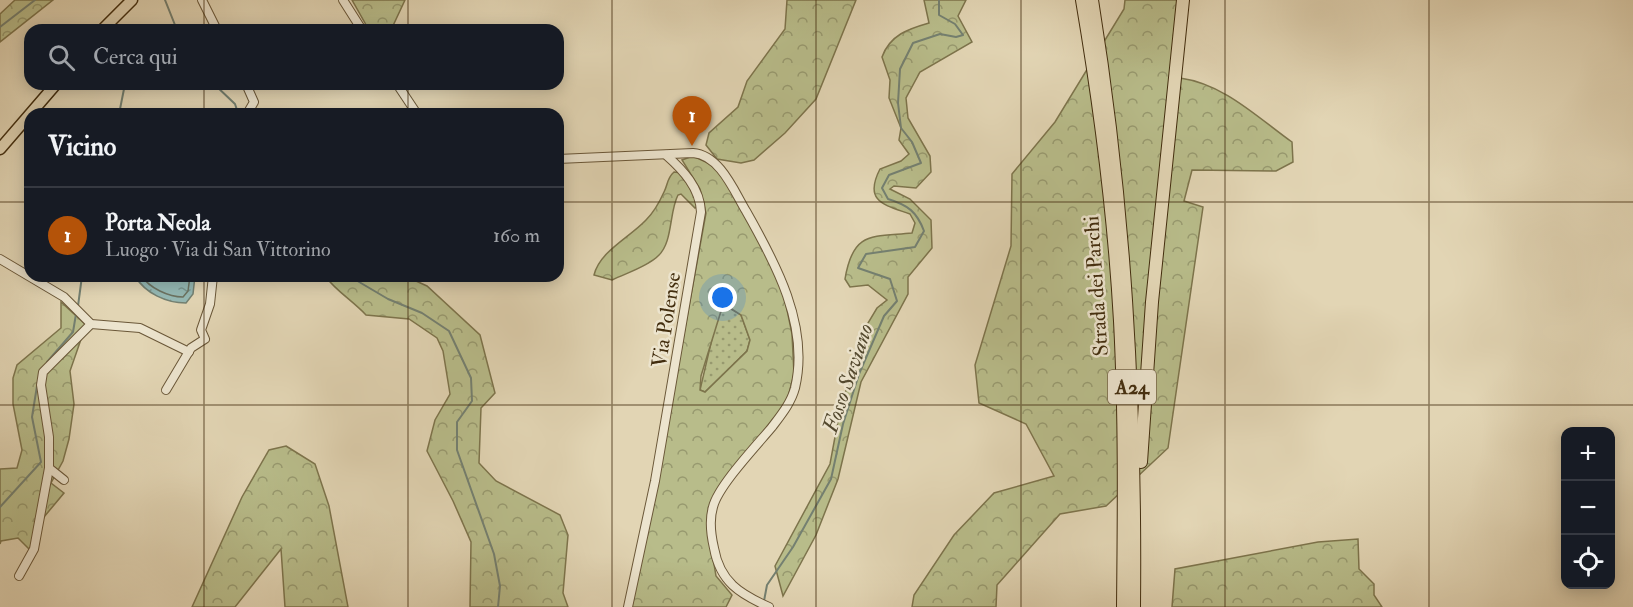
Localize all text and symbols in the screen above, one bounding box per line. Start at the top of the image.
search box [24,24,564,90]
icon: search [45,41,78,74]
text: Cerca qui [93,43,178,71]
pin: 1 [672,96,712,146]
text: Vicino [48,131,116,163]
text: Porta Neola [105,209,210,237]
street label: Strada dei Parchi [1078,214,1115,357]
text: 1 [64,223,71,248]
text: 160 m [493,223,540,248]
text: Luogo · Via di San Vittorino [105,237,331,262]
street label: Via Polense [646,270,687,370]
your location [708,283,737,312]
water label: Fosso Saviano [816,320,880,438]
road number: A24 [1108,370,1156,404]
map controls [1561,427,1615,589]
button: + [1561,427,1615,481]
button: − [1561,481,1615,535]
button: locate [1561,535,1615,589]

